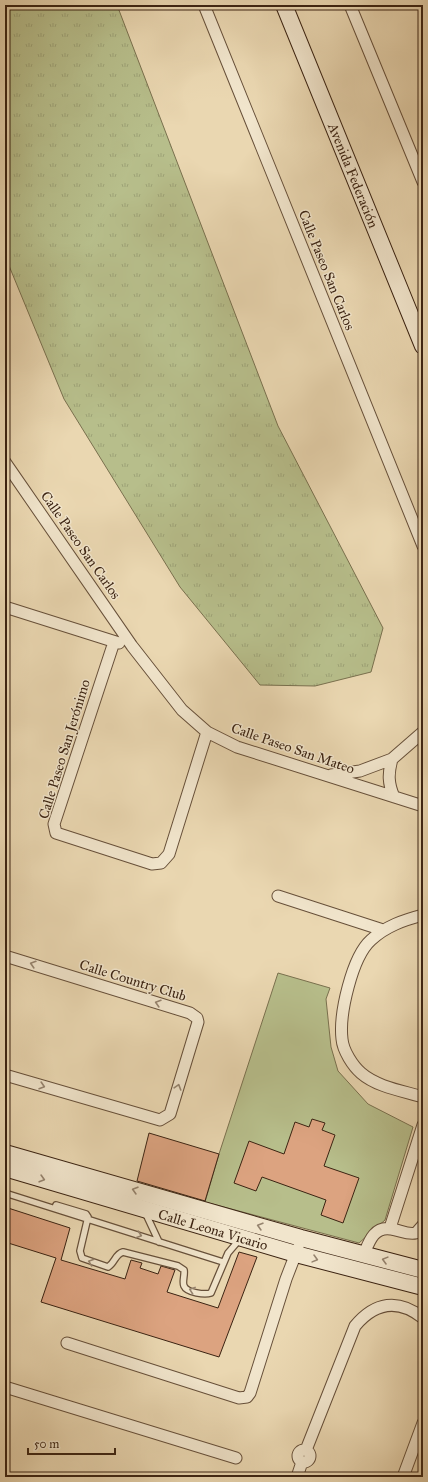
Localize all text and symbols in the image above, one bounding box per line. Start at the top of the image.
street label: Avenida Federación [324,120,382,231]
street label: Calle Paseo San Carlos [295,208,358,333]
street label: Calle Paseo San Carlos [37,488,124,603]
street label: Calle Paseo San Jerónimo [35,677,95,821]
street label: Calle Paseo San Mateo [229,719,357,778]
street label: Calle Country Club [77,956,189,1005]
one-way arrow [30,961,37,969]
one-way arrow [154,999,161,1008]
one-way arrow [39,1081,46,1090]
one-way arrow [173,1084,182,1091]
one-way arrow [39,1174,46,1183]
one-way arrow [132,1186,139,1195]
street label: Calle Leona Vicario [156,1206,270,1254]
one-way arrow [257,1222,264,1231]
one-way arrow [135,1230,142,1239]
one-way arrow [312,1254,318,1262]
one-way arrow [382,1256,389,1265]
one-way arrow [87,1258,94,1267]
one-way arrow [188,1287,195,1295]
scale bar [28,1430,115,1456]
text: 50 m [34,1437,59,1451]

